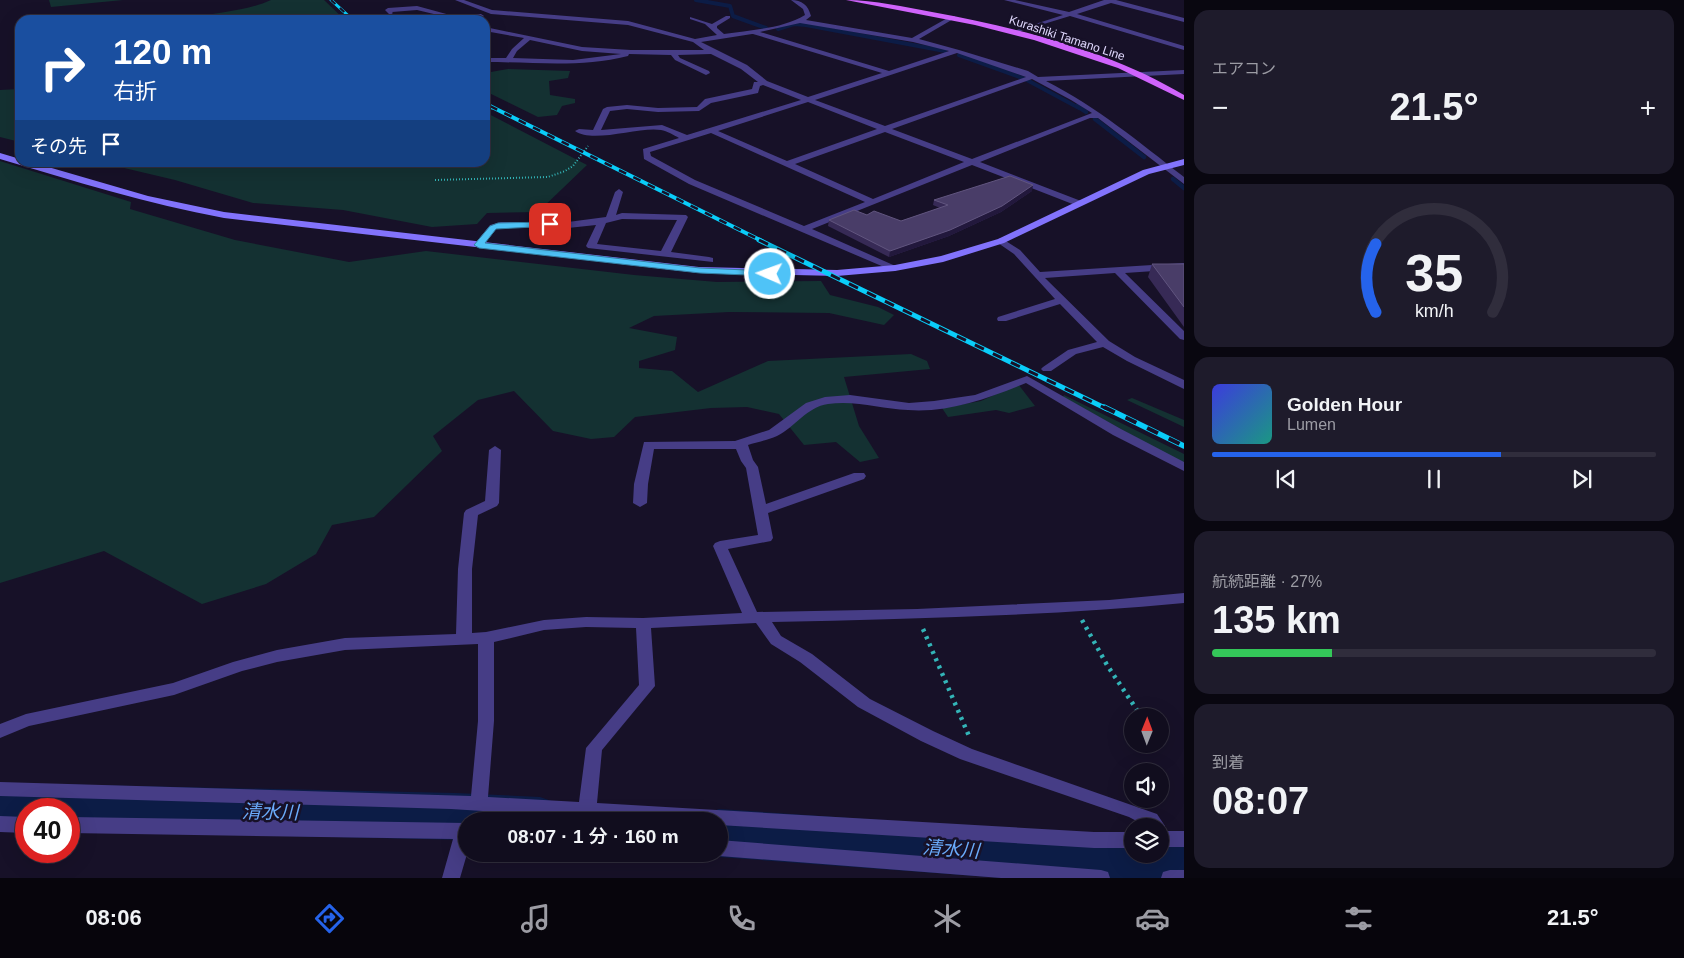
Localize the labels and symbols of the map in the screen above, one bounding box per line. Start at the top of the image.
street label: Kurashiki Tamano Line [1007,13,1127,63]
pin [529,203,571,245]
position arrow [743,247,795,299]
north arrow [1124,708,1169,752]
speed limit sign: 40 [15,798,80,863]
water label: 清水川 [241,801,301,823]
water label: 清水川 [922,837,982,862]

